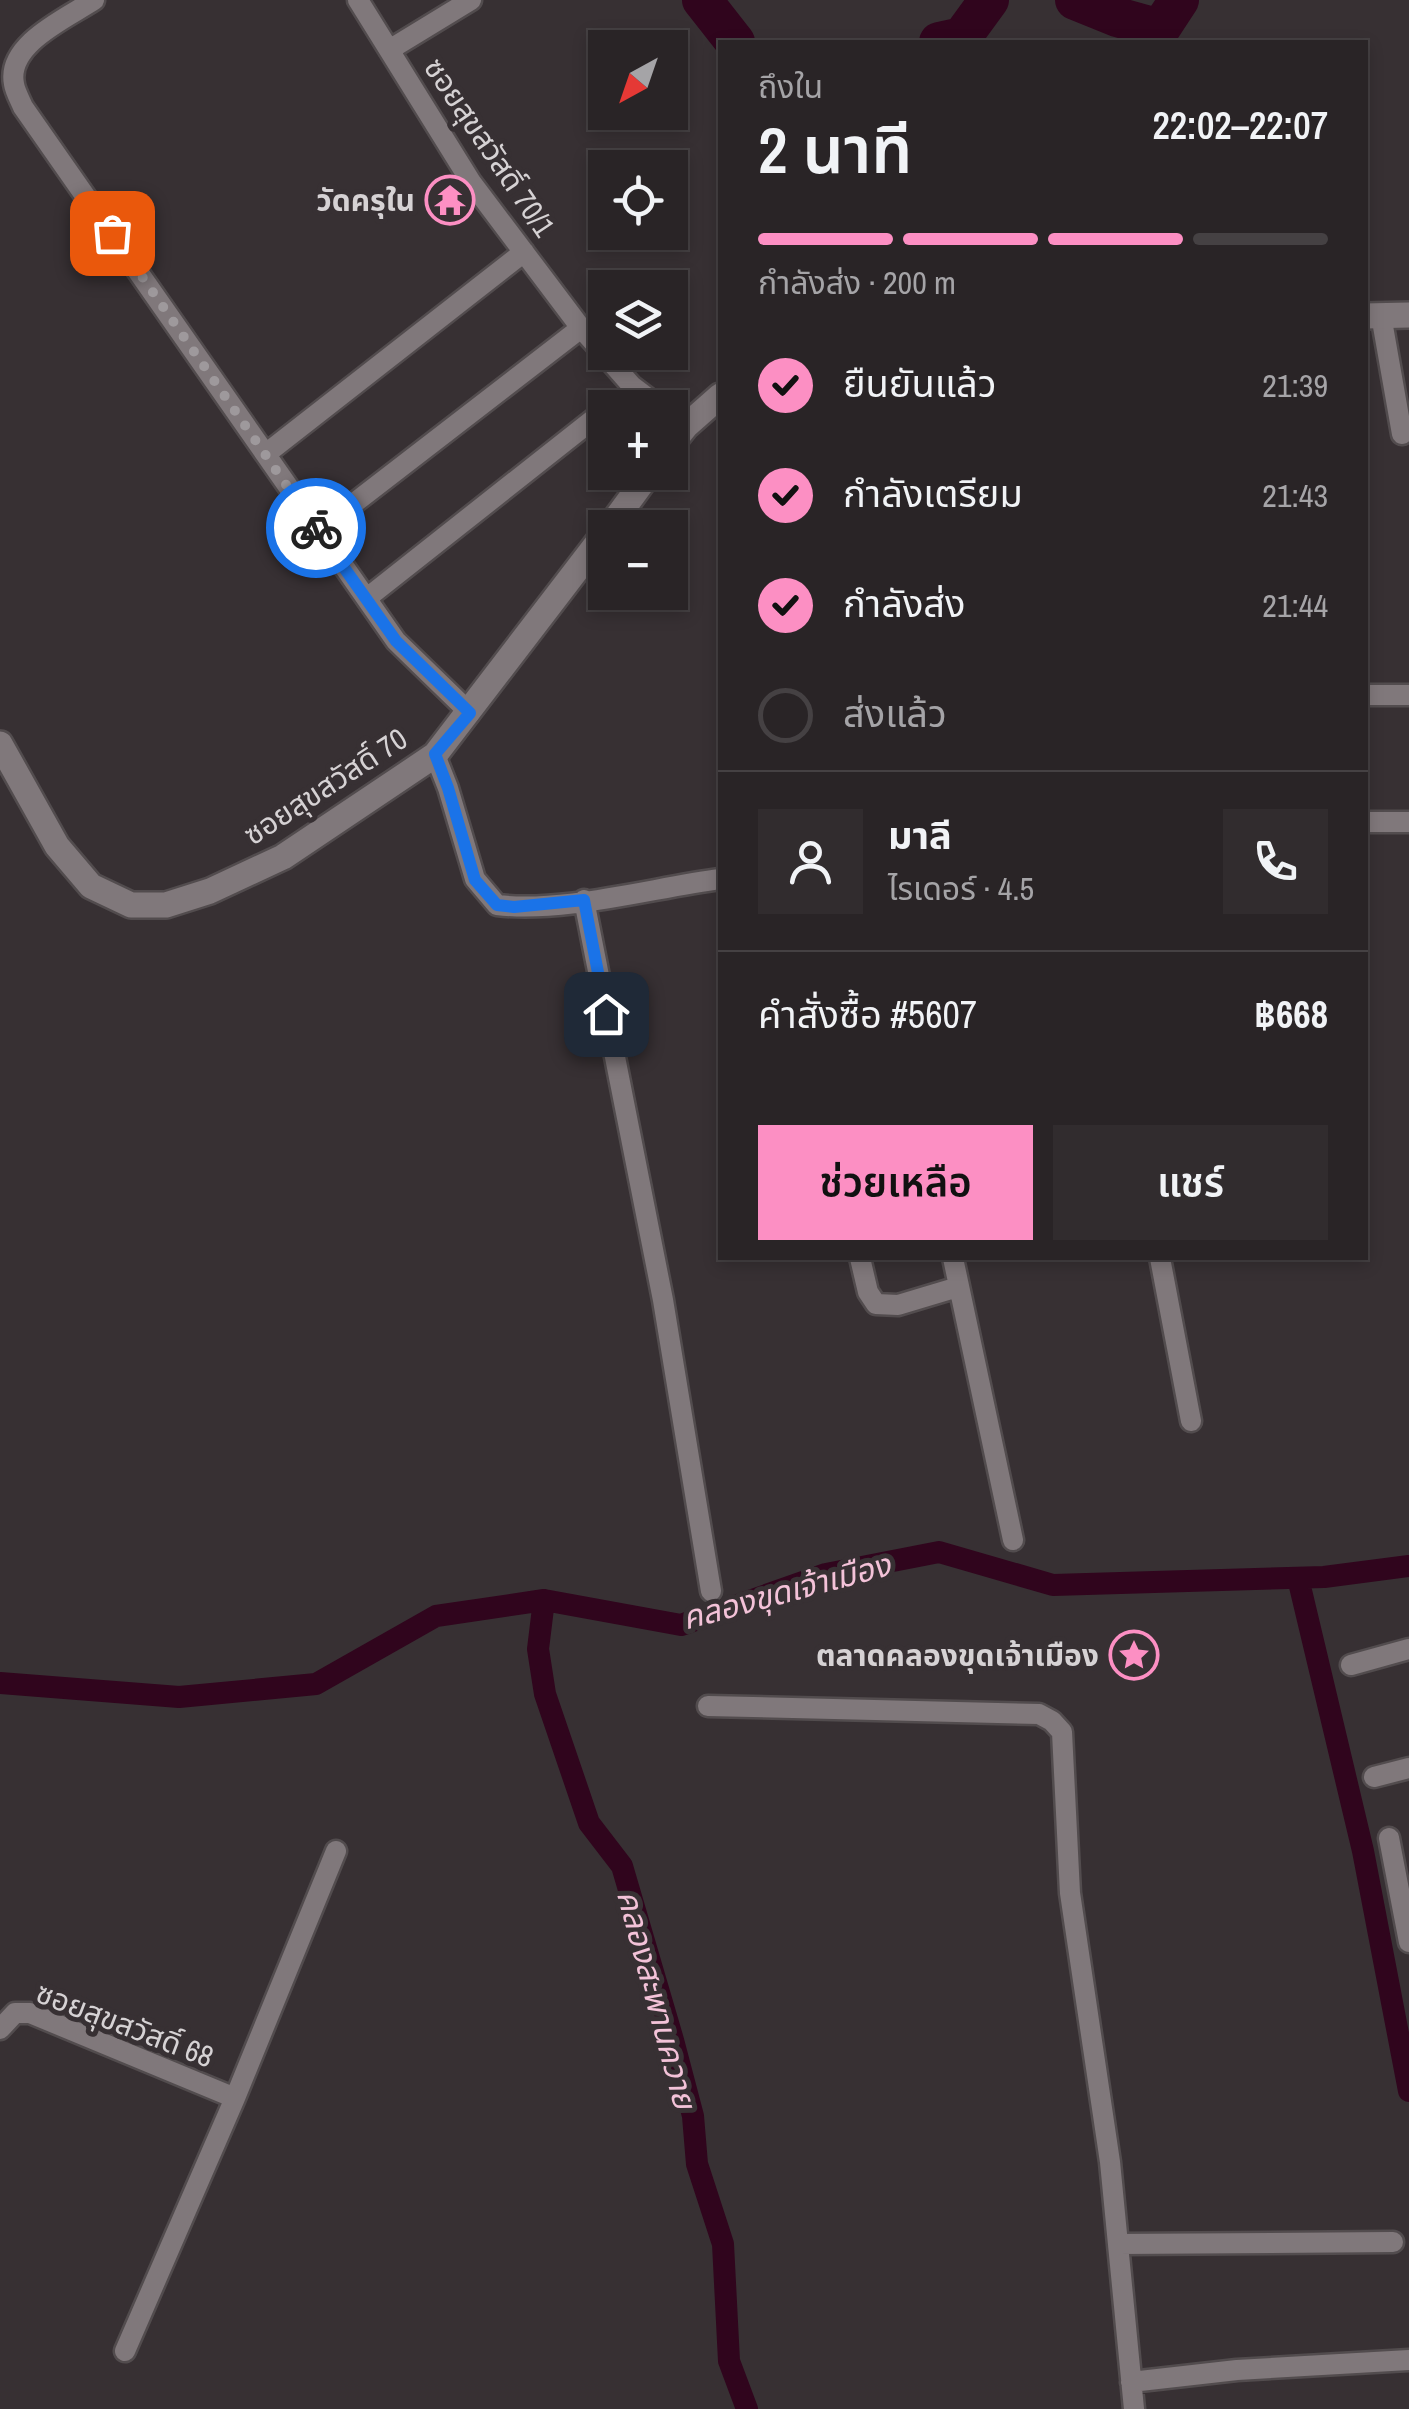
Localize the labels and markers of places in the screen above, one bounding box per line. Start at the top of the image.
temple icon: วัดครุใน [424,174,476,226]
place label: วัดครุใน [316,180,415,220]
pin [70,191,155,276]
pin [564,972,649,1057]
place icon: ตลาดคลองขุดเจ้าเมือง [1108,1629,1160,1681]
place label: ตลาดคลองขุดเจ้าเมือง [816,1635,1099,1675]

